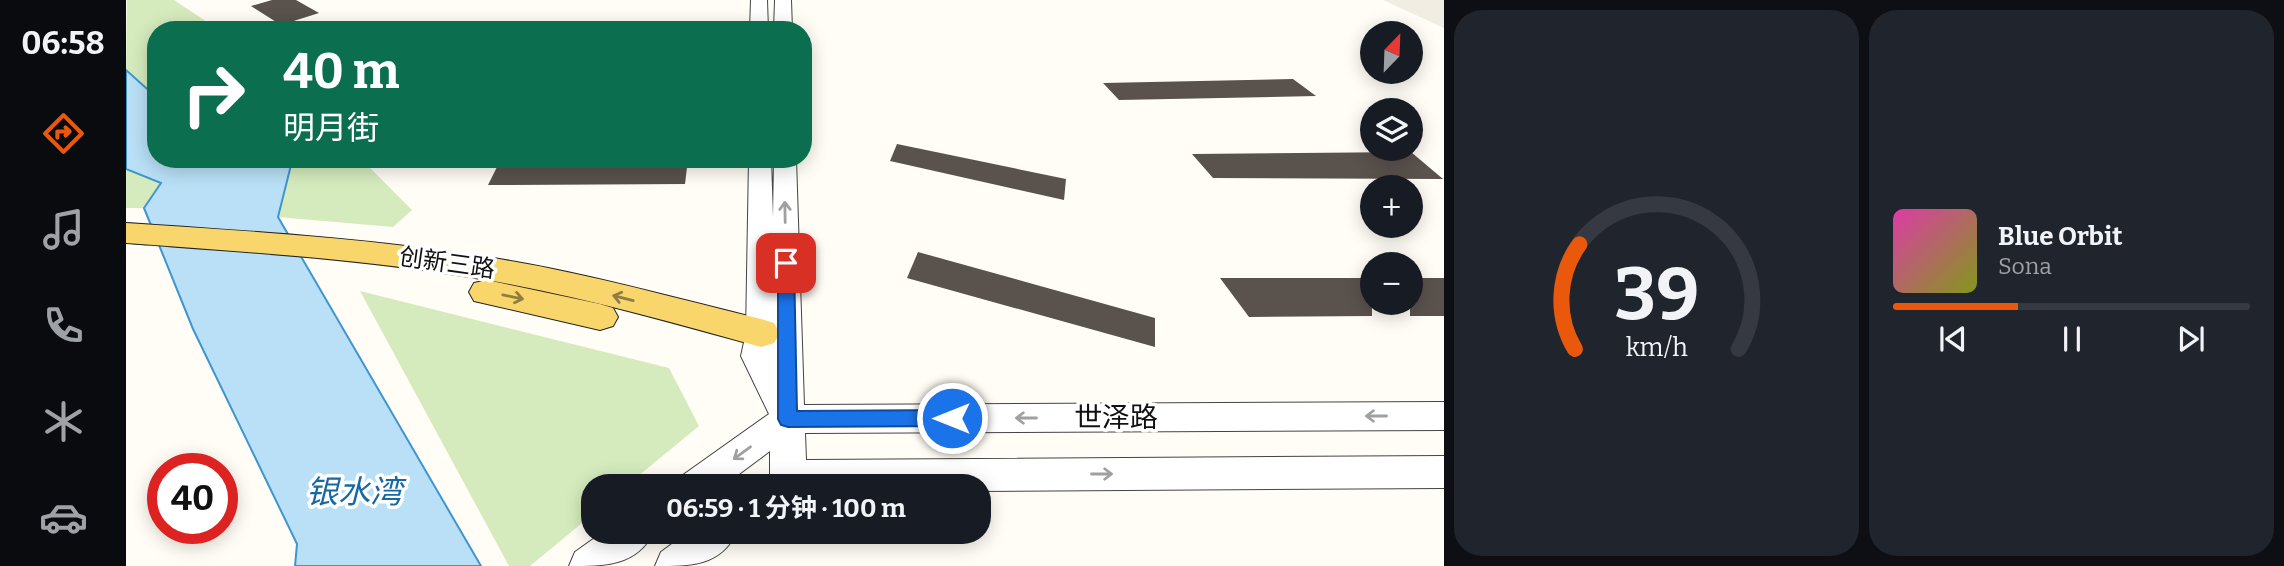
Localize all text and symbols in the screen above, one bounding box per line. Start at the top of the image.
north arrow [1360,21,1423,84]
map controls [1360,21,1423,315]
text: 06:58 [21,24,105,62]
text: 40 m [283,42,400,101]
icon: right [168,49,259,140]
button: layers [1360,98,1423,161]
icon: directions [39,109,88,158]
text: 明月街 [283,109,379,147]
button: + [1360,175,1423,238]
one-way arrow [778,201,792,224]
icon: music [39,205,88,254]
text: Blue Orbit [1998,221,2122,252]
pin [756,233,816,293]
street label: 创新三路 [398,242,496,284]
icon: arrive [767,244,805,282]
text: 39 [1614,251,1699,338]
button: − [1360,252,1423,315]
text: Sona [1998,252,2052,280]
one-way arrow [501,291,524,304]
one-way arrow [612,291,635,304]
icon: phone [39,301,88,350]
icon: previous [1934,320,1972,358]
icon: pause [2053,320,2091,358]
icon: next [2172,320,2210,358]
text: km/h [1626,333,1688,363]
position arrow [915,381,989,455]
icon: climate [39,397,88,446]
street label: 世泽路 [1074,401,1158,434]
one-way arrow [1365,409,1388,423]
one-way arrow [1015,411,1038,425]
one-way arrow [733,445,752,460]
speed limit sign: 40 [147,453,238,544]
one-way arrow [1090,467,1113,481]
water label: 银水湾 [306,473,407,511]
icon: car [39,493,88,542]
text: 06:59 · 1 分钟 · 100 m [666,493,906,524]

